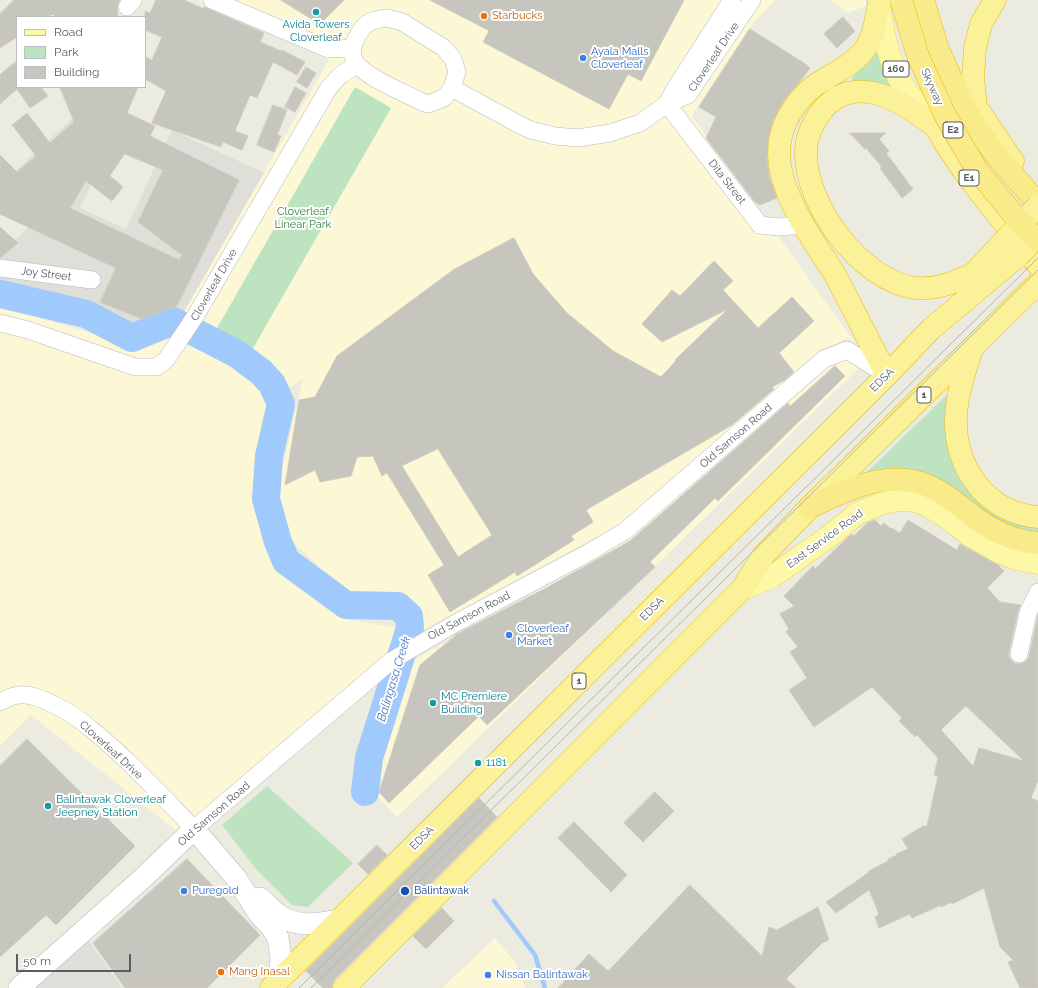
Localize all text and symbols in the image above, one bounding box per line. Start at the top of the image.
marker: Avida Towers Cloverleaf [311,7,321,17]
place label: Starbucks [492,9,543,23]
marker: Starbucks [479,11,489,21]
legend [16,16,146,88]
place label: Avida Towers Cloverleaf [282,18,350,44]
street label: Cloverleaf Drive [686,20,742,94]
text: Road [54,25,83,39]
text: Park [54,45,79,59]
place label: Ayala Malls Cloverleaf [591,45,649,71]
marker: Ayala Malls Cloverleaf [578,53,588,63]
road number: 160 [883,61,909,77]
text: Building [54,65,100,79]
street label: Skyway [918,66,946,108]
road number: E2 [943,122,963,138]
street label: Dita Street [705,157,749,207]
road number: E1 [959,170,979,186]
park label: Cloverleaf Linear Park [275,205,331,231]
street label: Cloverleaf Drive [188,247,240,323]
street label: Joy Street [20,264,72,284]
street label: EDSA [867,365,897,395]
road number: 1 [917,387,931,403]
street label: Old Samson Road [697,401,775,471]
street label: East Service Road [784,507,866,571]
street label: Old Samson Road [426,589,512,643]
street label: EDSA [637,594,667,624]
place label: Cloverleaf Market [517,622,569,648]
marker: Cloverleaf Market [504,630,514,640]
water label: Balingasa Creek [374,635,414,723]
road number: 1 [572,673,586,689]
place label: MC Premiere Building [441,690,507,716]
marker: MC Premiere Building [428,698,438,708]
street label: Cloverleaf Drive [77,718,145,782]
place label: 1181 [486,756,507,770]
marker: 1181 [473,758,483,768]
street label: Old Samson Road [175,779,253,849]
place label: Balintawak Cloverleaf Jeepney Station [56,793,166,819]
marker: Balintawak Cloverleaf Jeepney Station [43,801,53,811]
street label: EDSA [407,823,437,853]
place label: Puregold [192,884,239,898]
place label: Balintawak [414,884,469,898]
marker: Balintawak [399,885,411,897]
marker: Puregold [179,886,189,896]
scale bar [18,946,133,972]
text: 50 m [23,954,51,968]
place label: Mang Inasal [229,965,290,979]
marker: Mang Inasal [216,967,226,977]
place label: Nissan Balintawak [496,968,588,982]
marker: Nissan Balintawak [483,970,493,980]

